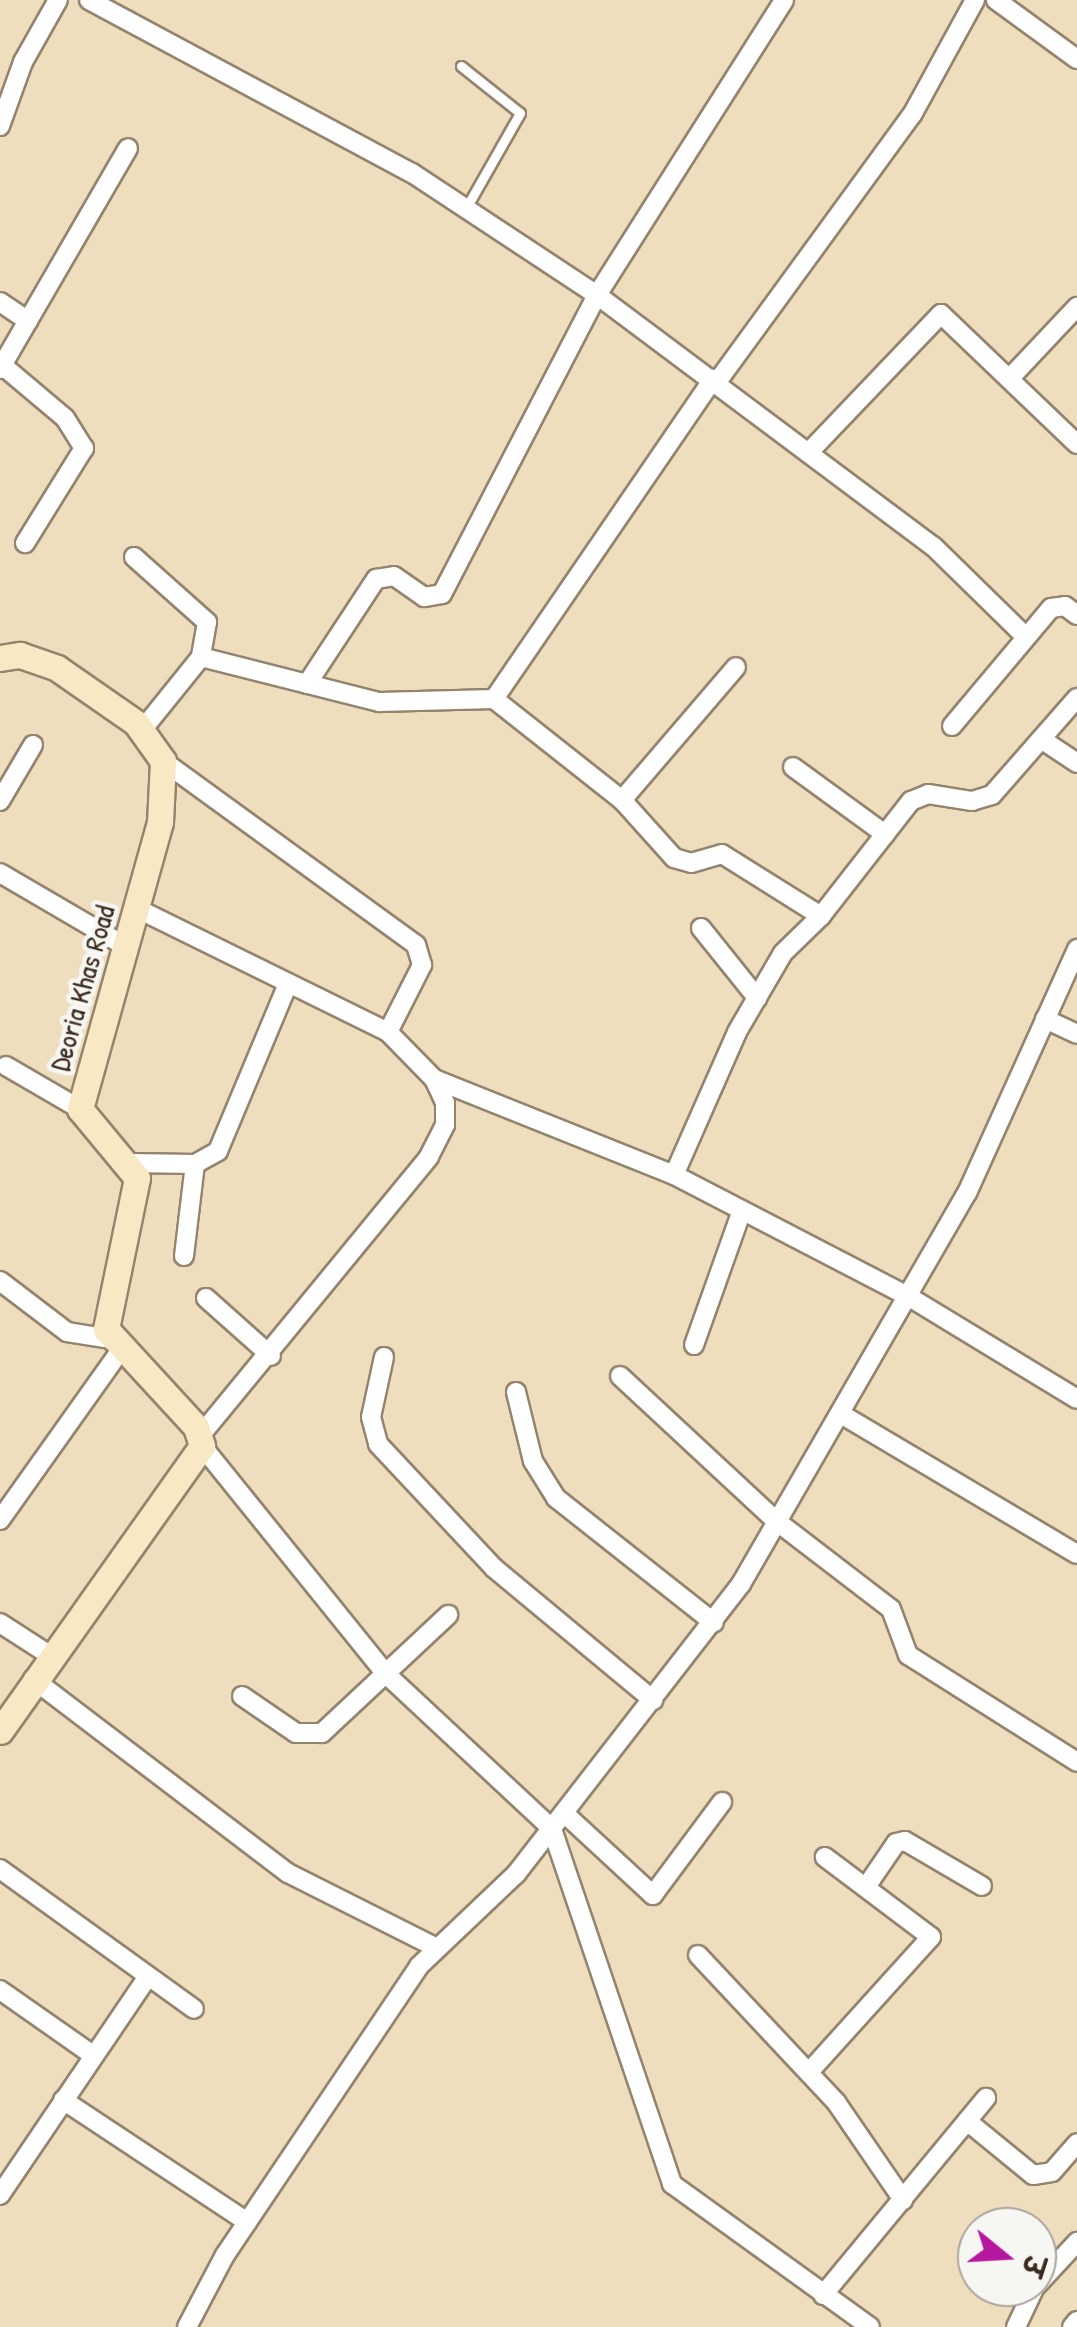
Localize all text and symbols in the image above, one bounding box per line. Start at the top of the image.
street label: Deoria Khas Road [42,901,122,1075]
north arrow [957,2207,1057,2307]
text: उ [1013,2251,1055,2280]

